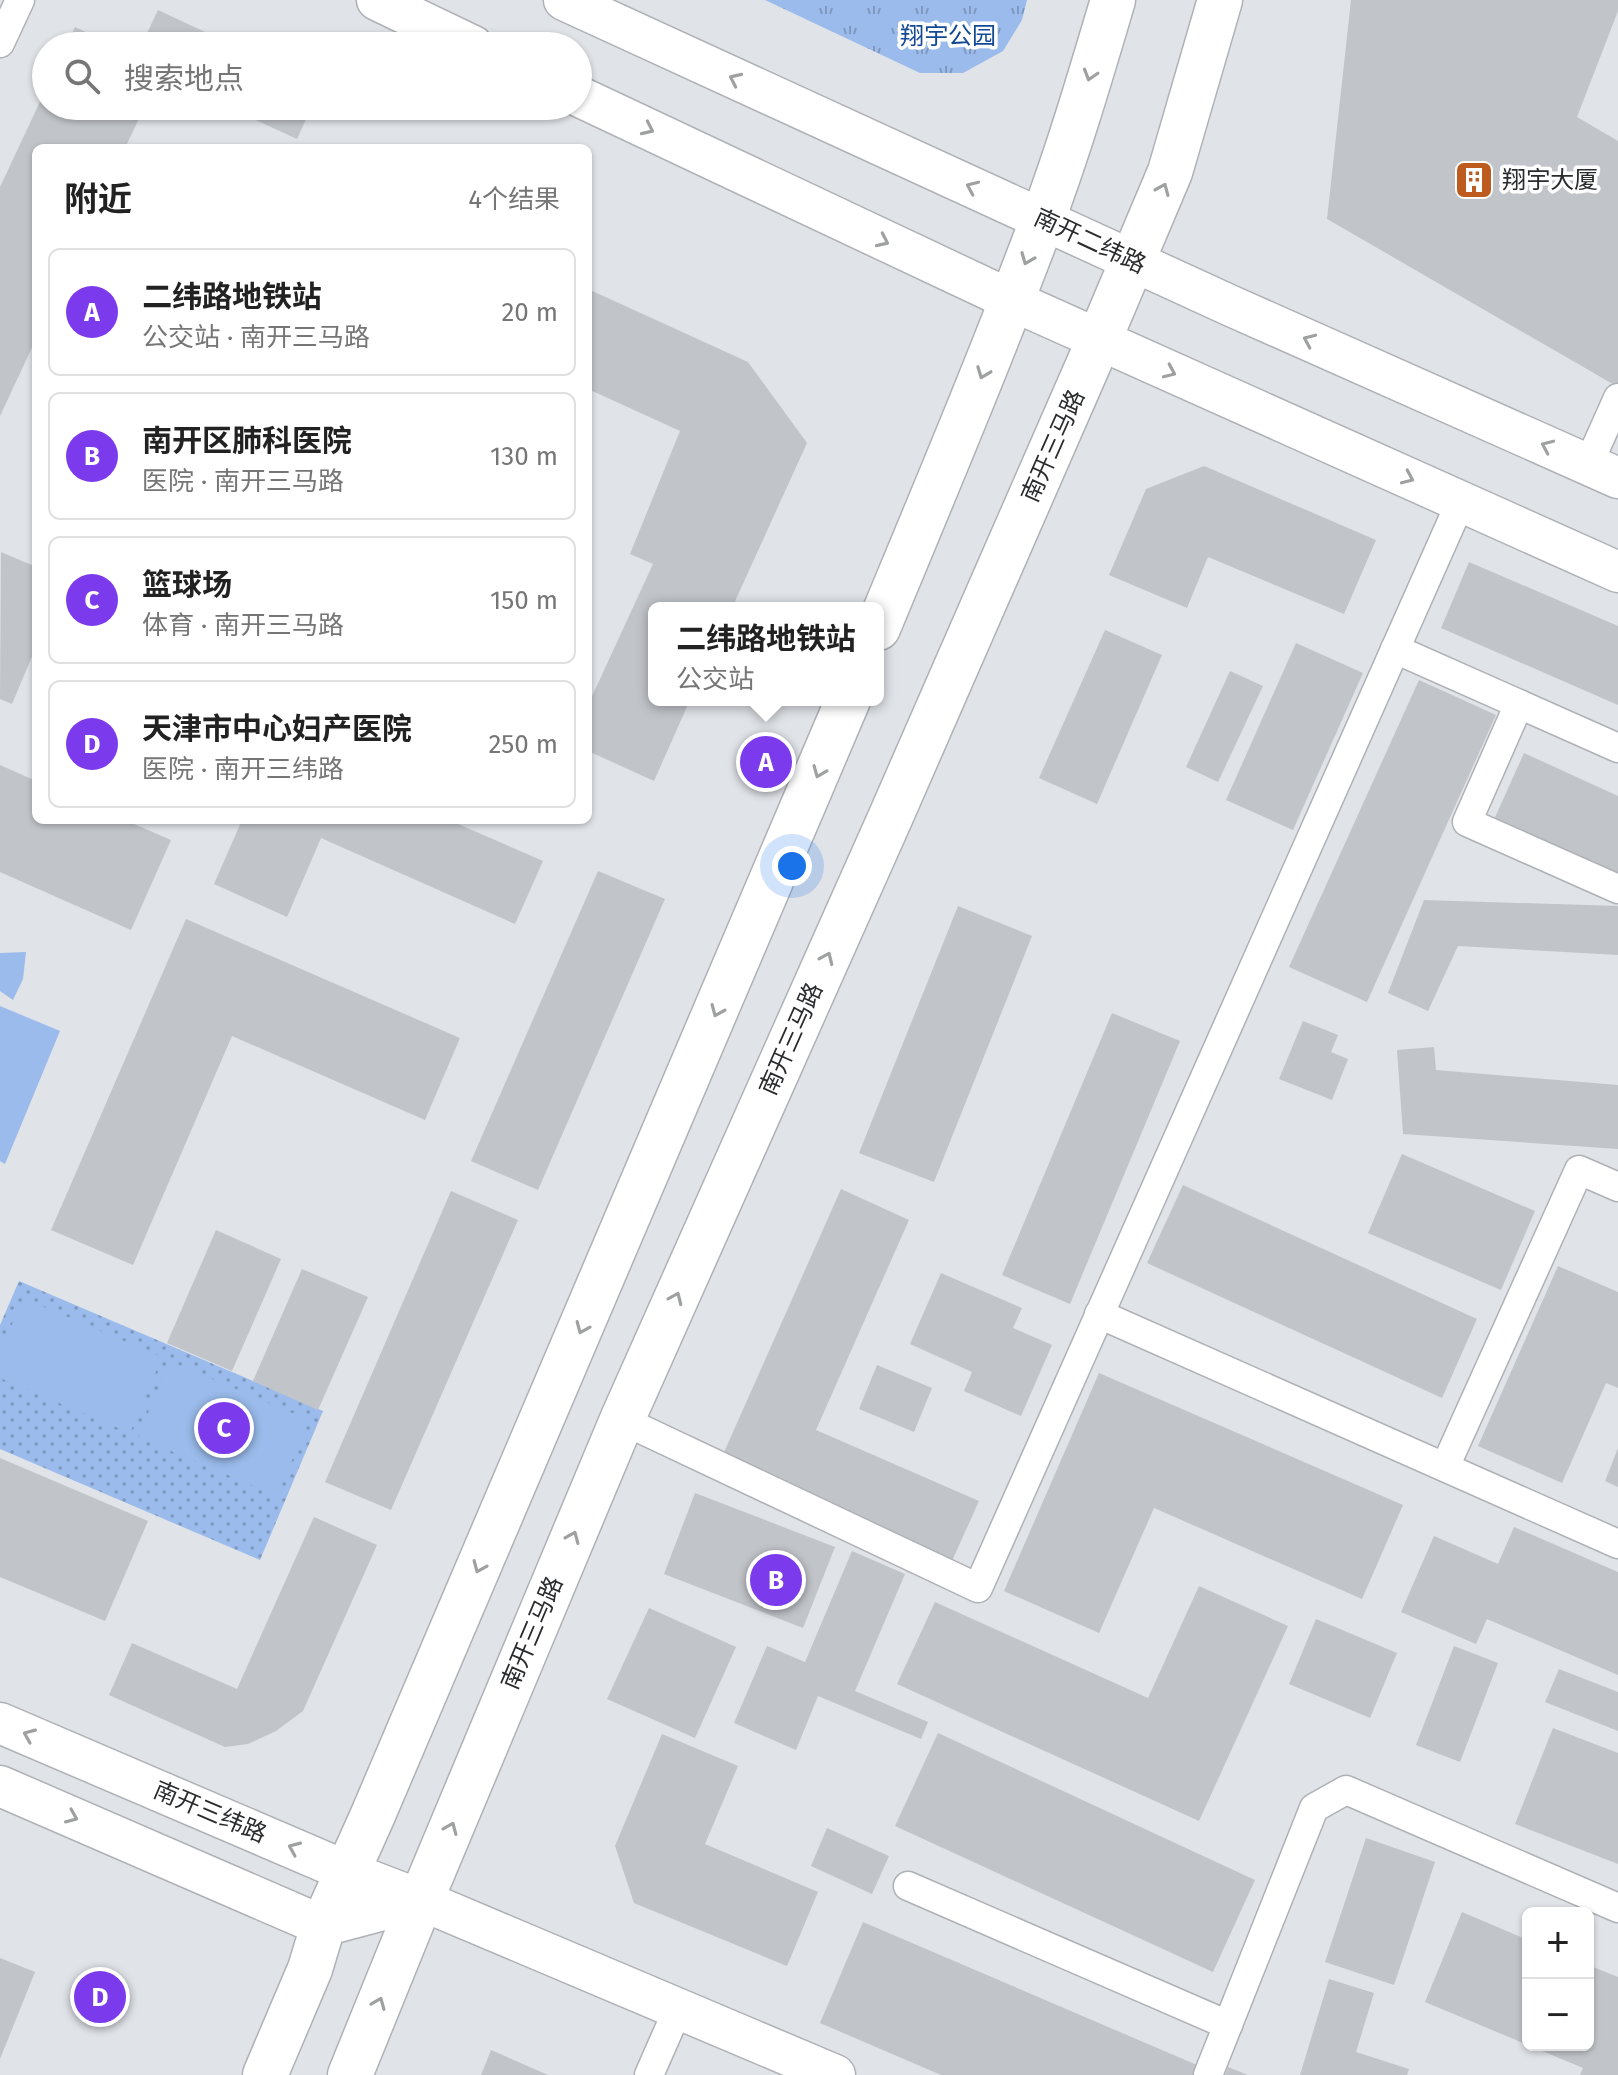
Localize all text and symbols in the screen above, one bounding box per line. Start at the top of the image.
park label: 翔宇公园 [900,22,996,50]
search box [32,32,592,120]
icon: search [60,54,104,98]
text: 搜索地点 [124,61,244,97]
one-way arrow [1083,67,1099,81]
one-way arrow [729,73,744,89]
one-way arrow [640,119,655,135]
building icon: 翔宇大厦 [1453,159,1495,201]
place label: 翔宇大厦 [1502,166,1598,194]
text: 附近 [64,179,132,220]
one-way arrow [966,181,980,197]
one-way arrow [1154,183,1170,197]
text: 4个结果 [468,184,560,215]
street label: 南开二纬路 [1030,203,1150,279]
one-way arrow [875,231,890,247]
one-way arrow [1020,251,1037,265]
text: 二纬路地铁站 [142,279,322,315]
text: A [84,297,100,328]
text: 20 m [501,297,558,328]
text: 公交站 · 南开三马路 [142,322,370,353]
one-way arrow [1303,334,1317,350]
one-way arrow [1162,362,1177,378]
one-way arrow [976,365,992,379]
street label: 南开三马路 [1016,385,1090,507]
text: 南开区肺科医院 [142,423,352,459]
one-way arrow [1541,440,1555,456]
text: B [84,441,100,472]
text: 130 m [490,441,558,472]
text: 医院 · 南开三马路 [142,466,344,497]
one-way arrow [1400,468,1414,484]
text: 篮球场 [142,567,232,603]
text: C [85,585,99,616]
text: 150 m [490,585,558,616]
popup [648,602,884,706]
text: 体育 · 南开三马路 [142,610,344,641]
text: 二纬路地铁站 [676,621,856,657]
text: 公交站 [676,664,754,695]
text: 天津市中心妇产医院 [142,711,412,747]
text: D [84,729,100,760]
text: 250 m [488,729,558,760]
pin: A [740,732,792,792]
text: 医院 · 南开三纬路 [142,754,344,785]
one-way arrow [812,764,828,778]
your location [772,846,812,886]
one-way arrow [817,952,833,967]
street label: 南开三马路 [754,978,828,1100]
one-way arrow [710,1003,726,1017]
one-way arrow [666,1292,682,1307]
one-way arrow [575,1319,591,1334]
pin: C [198,1398,250,1458]
one-way arrow [563,1531,579,1545]
pin: B [750,1550,802,1610]
one-way arrow [473,1559,489,1573]
street label: 南开三马路 [496,1572,568,1694]
one-way arrow [23,1729,37,1745]
street label: 南开三纬路 [149,1776,271,1848]
one-way arrow [63,1808,78,1824]
one-way arrow [441,1822,457,1837]
one-way arrow [288,1842,302,1858]
map controls [1522,1907,1594,2051]
button: + [1522,1907,1594,1979]
pin: D [74,1967,126,2027]
button: − [1522,1979,1594,2051]
one-way arrow [370,1997,386,2011]

